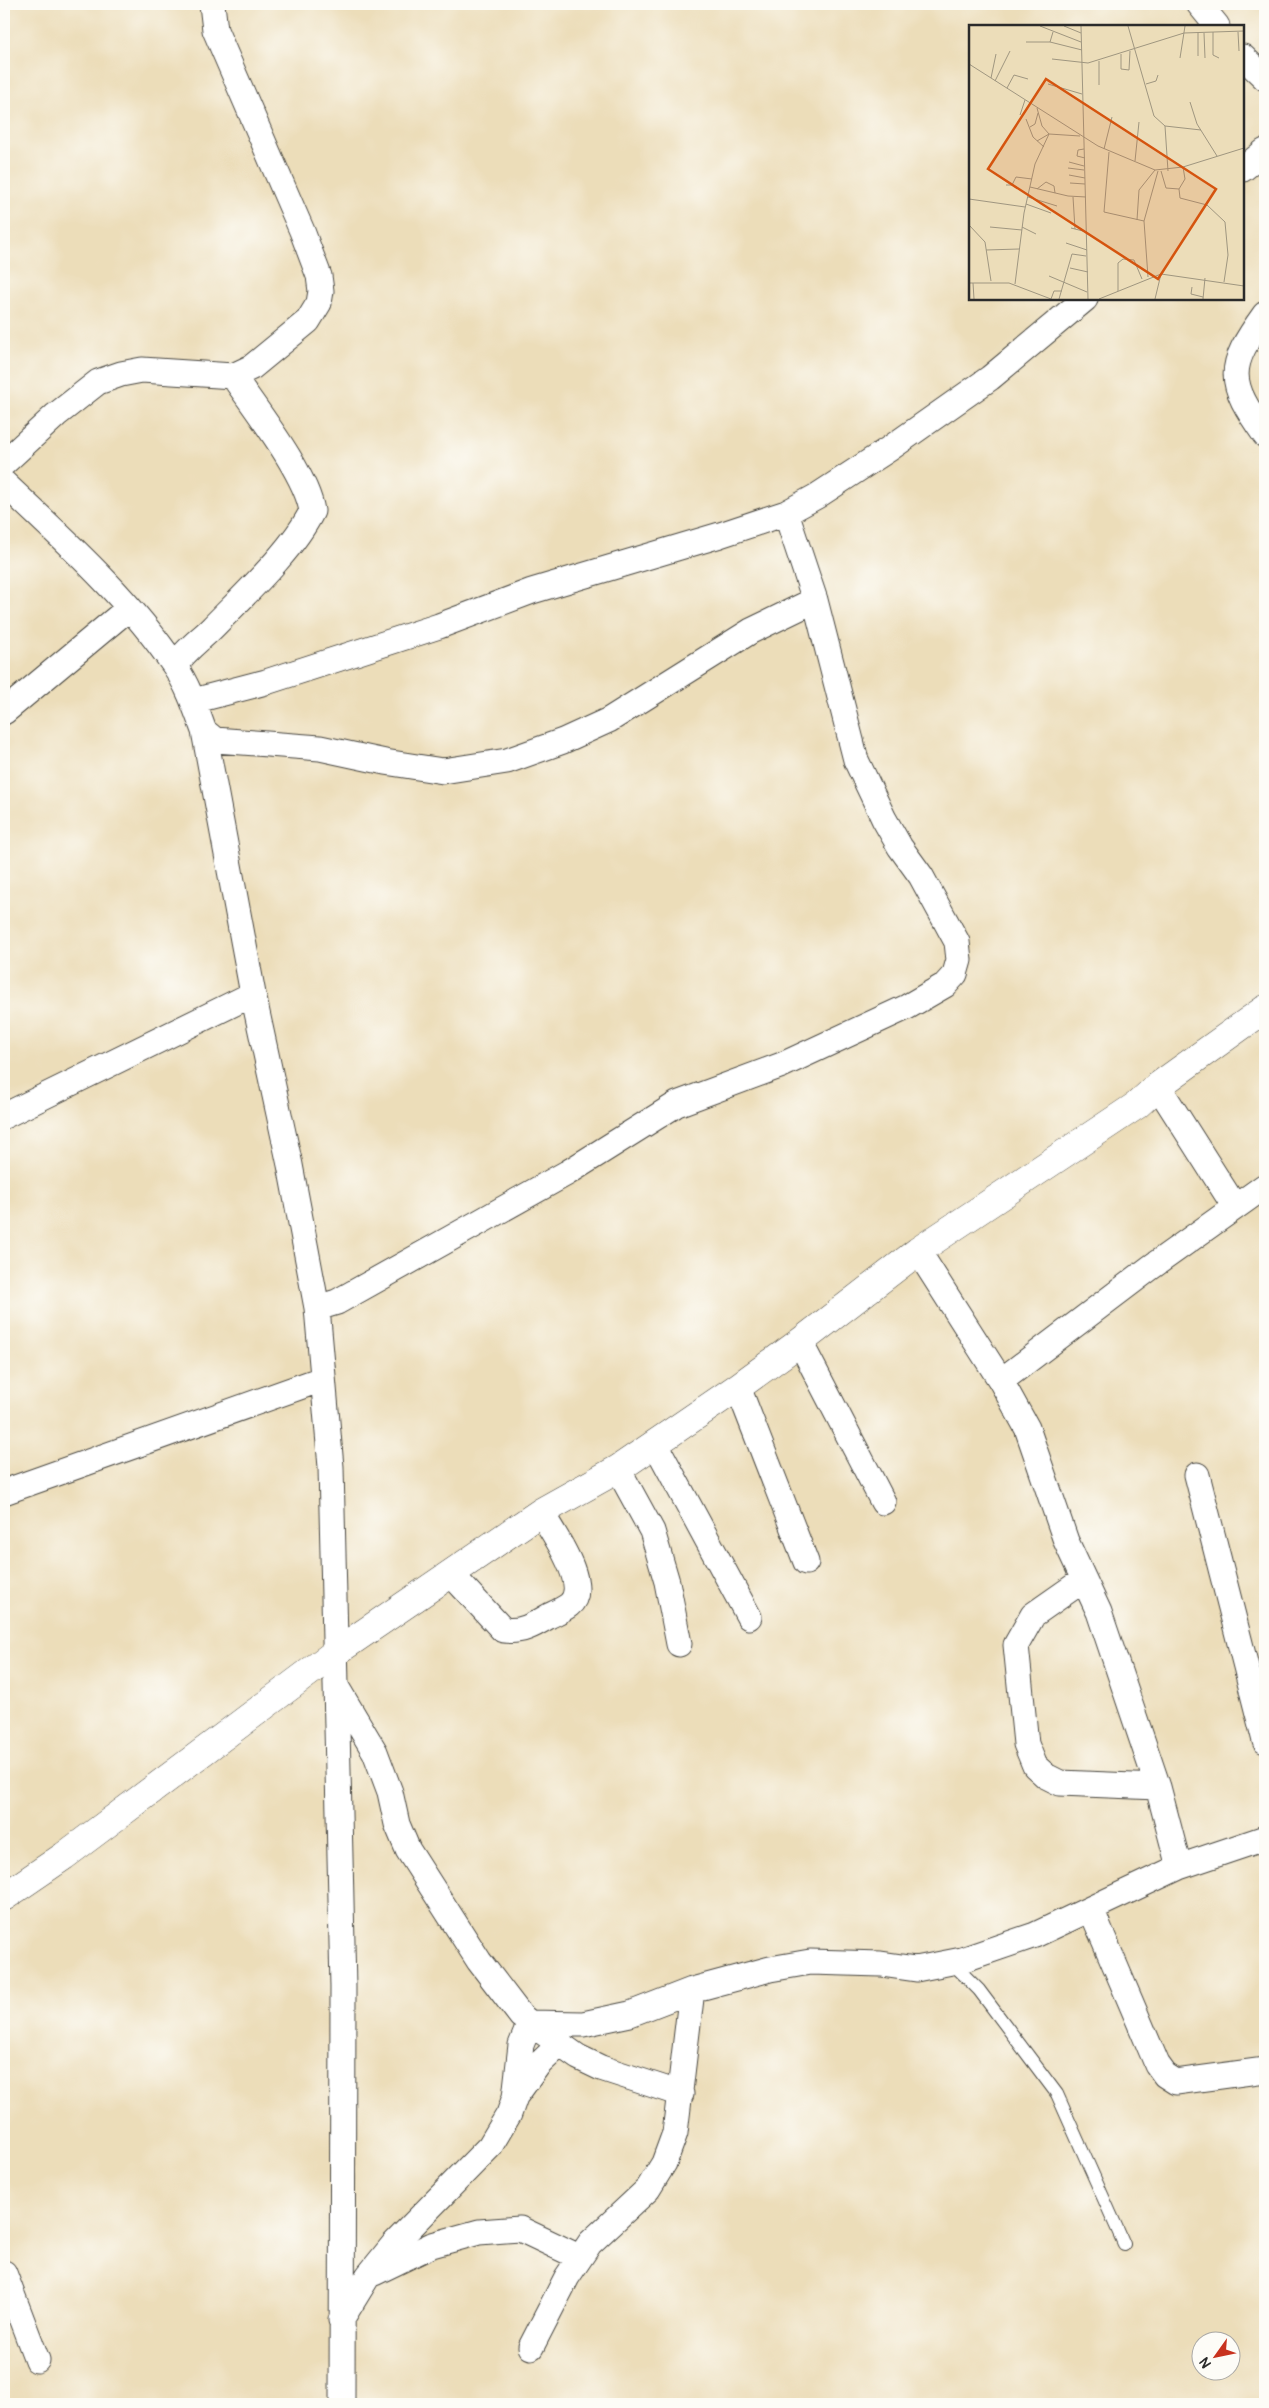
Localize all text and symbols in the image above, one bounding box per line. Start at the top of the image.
inset map [969,25,1244,300]
north arrow [1192,2330,1242,2380]
text: N [1196,2354,1215,2371]

